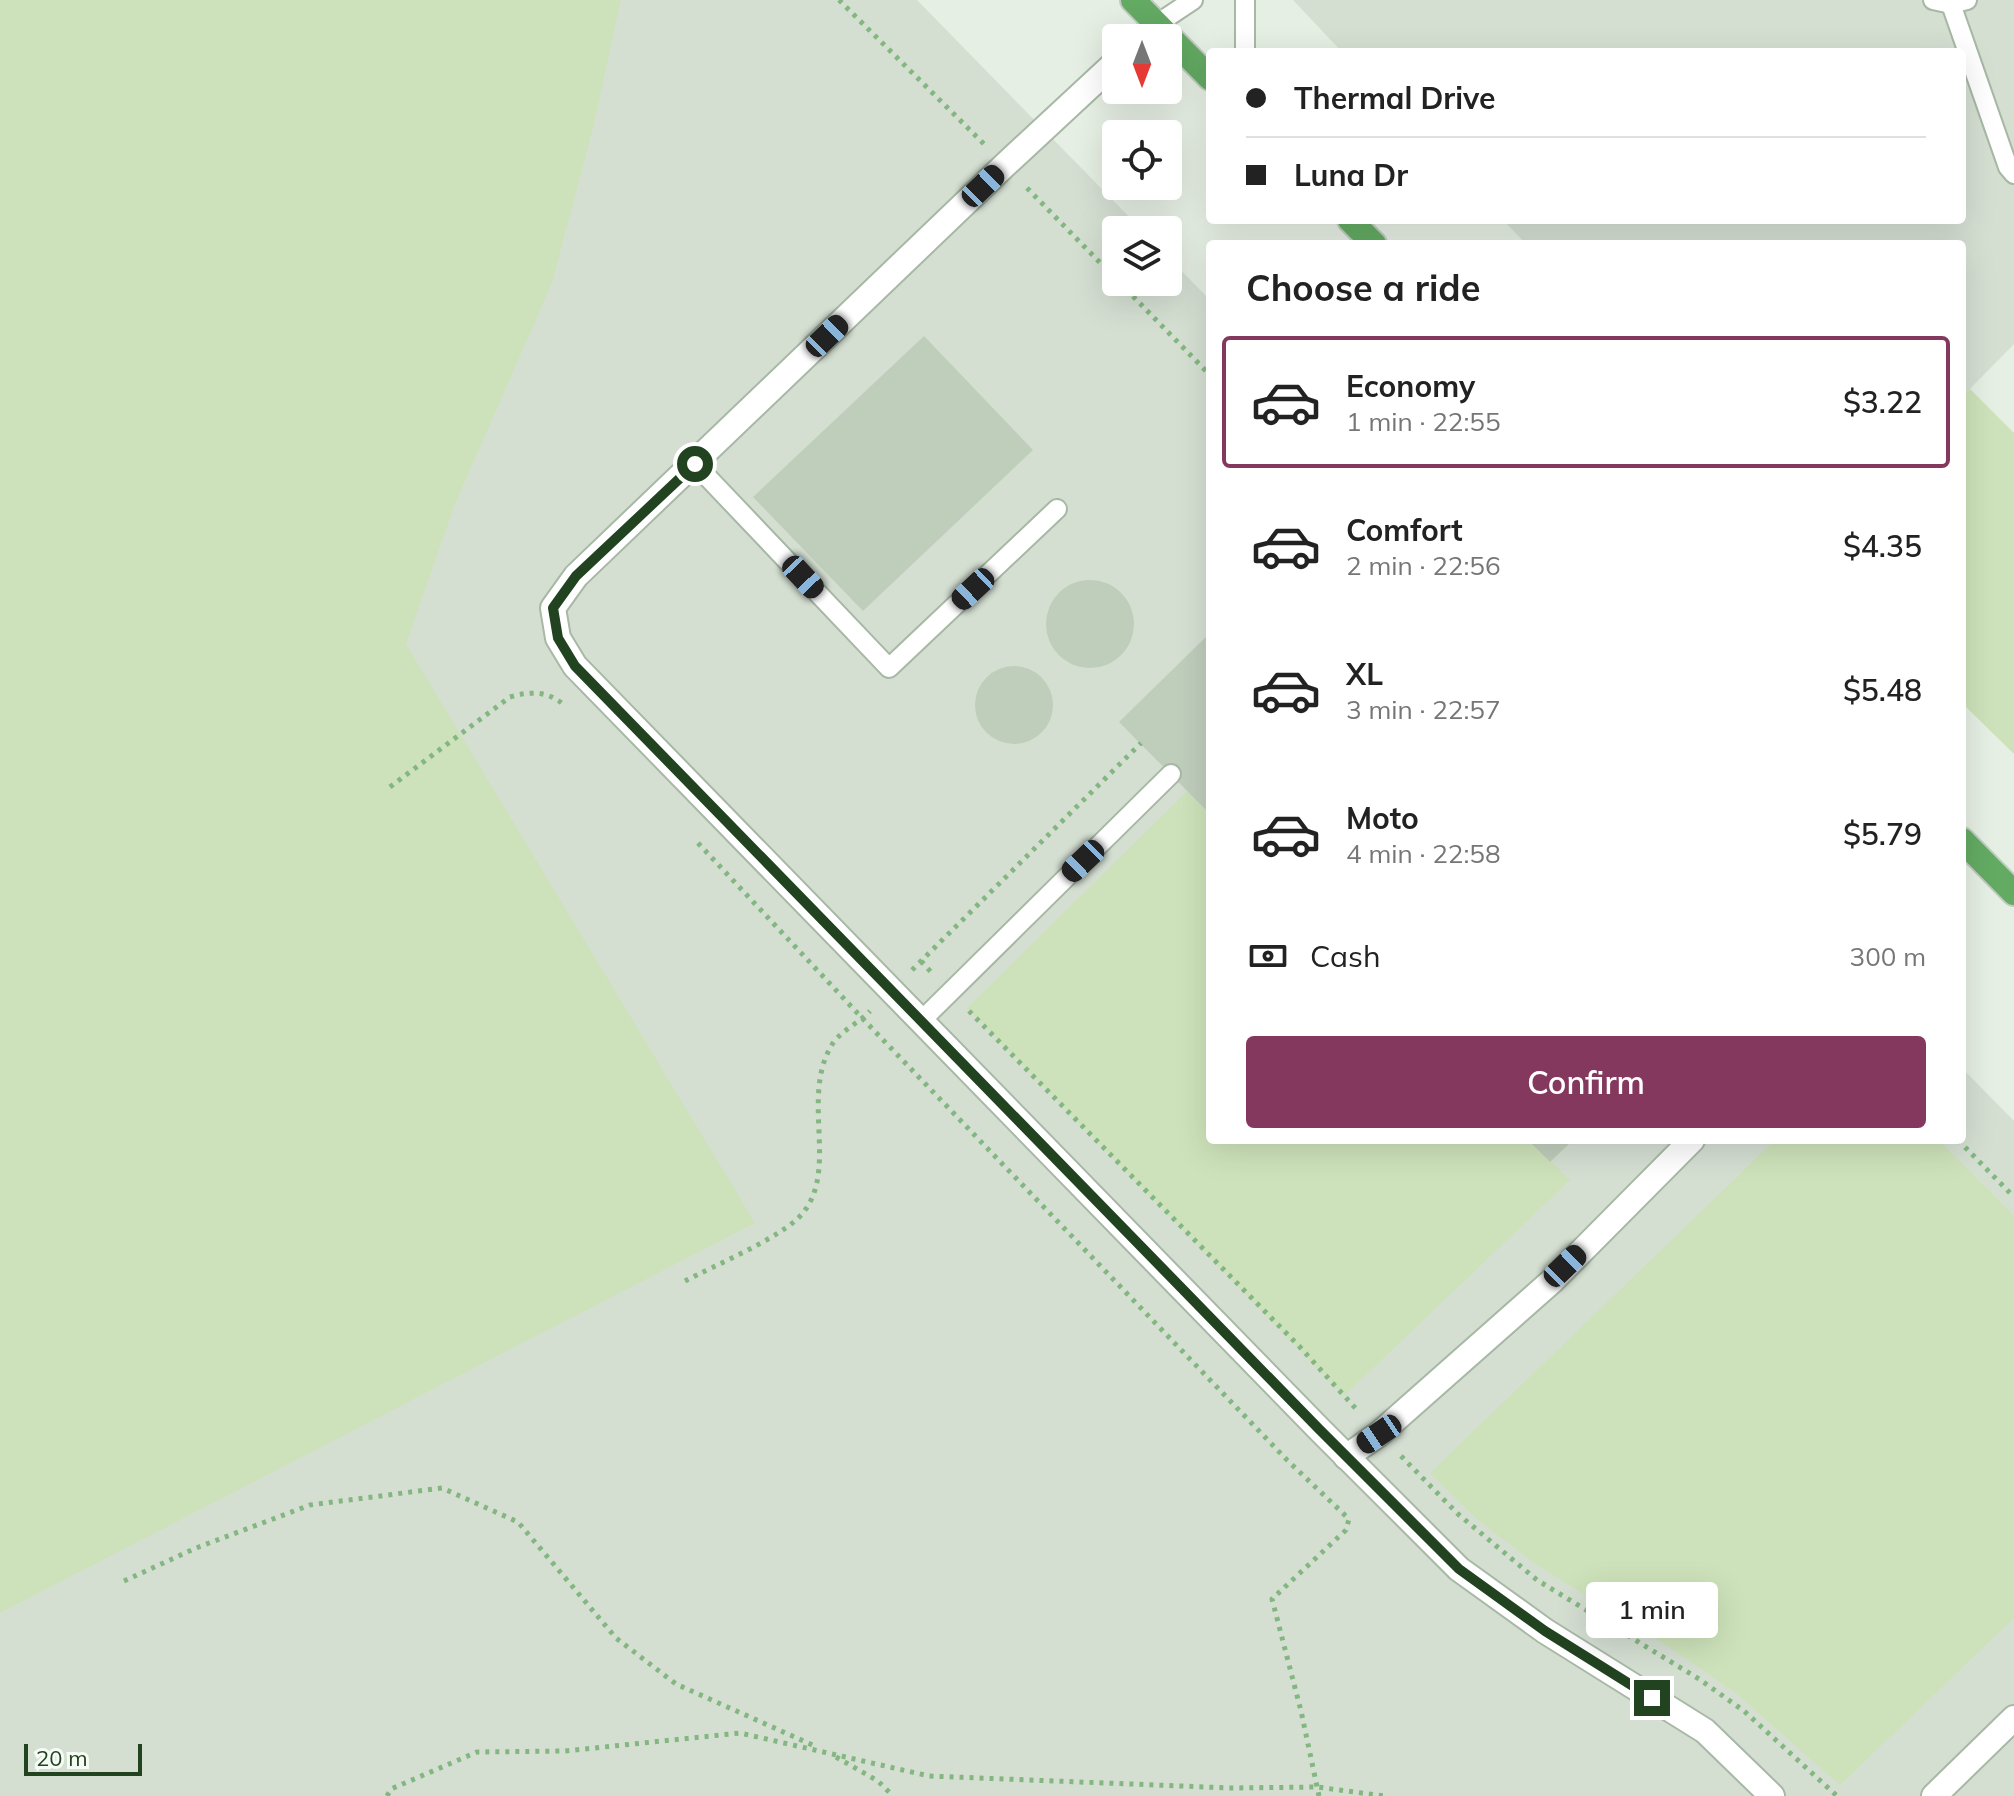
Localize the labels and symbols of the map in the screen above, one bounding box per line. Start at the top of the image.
north arrow [1102,24,1182,104]
car [957,161,1009,211]
car [801,311,853,361]
route start [677,446,713,482]
car [778,551,828,603]
car [947,564,999,614]
car [1057,836,1109,886]
car [1539,1241,1591,1291]
car [1352,1411,1406,1457]
callout: 1 min [1586,1582,1718,1638]
route end [1634,1680,1670,1716]
scale bar [24,1740,142,1776]

